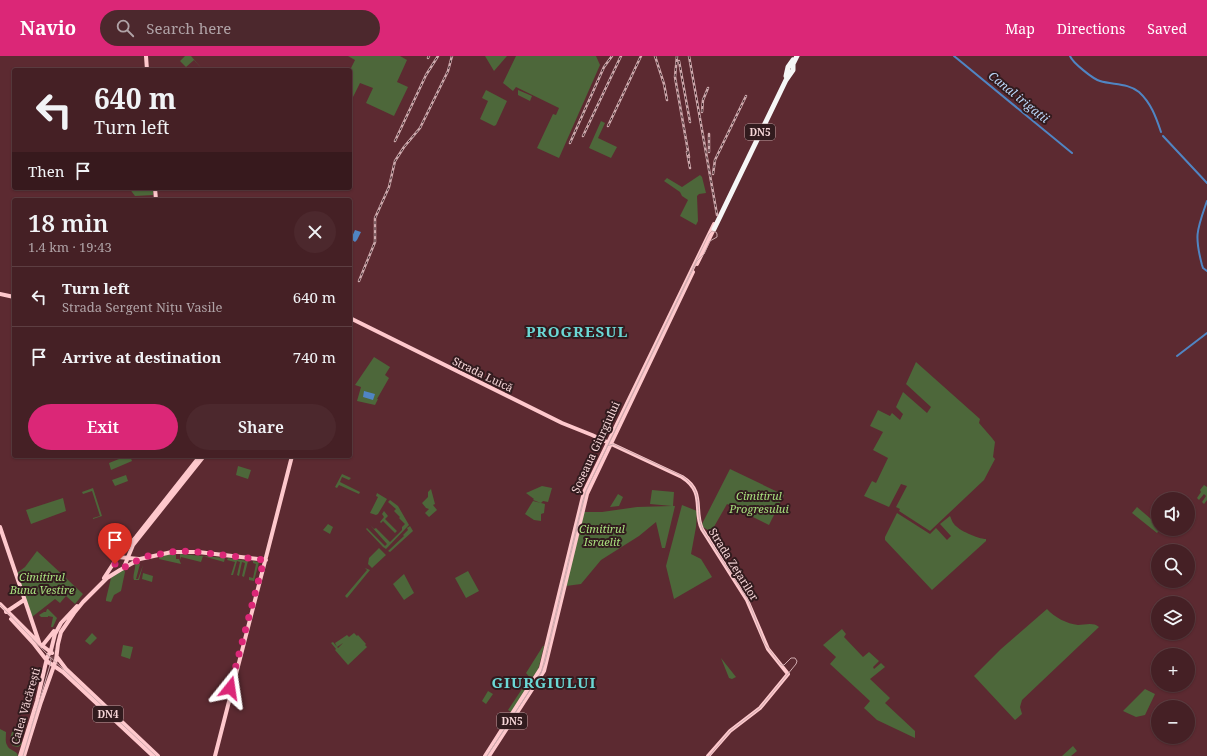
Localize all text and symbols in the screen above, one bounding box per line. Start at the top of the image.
search box [100,10,380,46]
text: Navio [20,15,76,41]
icon: search [114,17,136,39]
text: Search here [146,18,231,38]
text: Map [1005,19,1035,38]
text: Directions [1057,19,1125,38]
text: Saved [1147,19,1187,38]
water label: Canal irigații [985,67,1053,127]
text: 640 m [94,79,176,117]
icon: left [28,84,80,136]
text: Turn left [94,115,169,139]
road number: DN5 [745,124,775,140]
icon: arrive [72,160,94,182]
text: Then [28,161,64,181]
text: 18 min [28,206,109,239]
button: close [294,211,336,253]
text: 1.4 km · 19:43 [28,238,112,256]
text: Turn left [62,278,130,298]
icon: left [28,286,50,308]
text: 640 m [293,287,336,307]
text: Strada Sergent Nițu Vasile [62,298,223,316]
district label: PROGRESUL [526,321,628,341]
icon: arrive [28,346,50,368]
text: Arrive at destination [62,347,221,367]
text: 740 m [293,347,336,367]
street label: Strada Luică [450,353,516,395]
street label: Șoseaua Giurgiului [567,398,623,495]
button: Exit [28,404,178,450]
button: Share [186,404,336,450]
park label: Cimitirul Progresului [728,488,789,516]
map controls [1151,492,1195,744]
button: sound [1151,492,1195,536]
park label: Cimitirul Israelit [579,521,626,549]
pin [98,523,132,564]
street label: Strada Zețarilor [706,525,763,604]
icon: arrive [104,529,126,551]
button: search [1151,544,1195,588]
park label: Cimitirul Buna Vestire [9,569,75,597]
button: layers [1151,596,1195,640]
button: + [1151,648,1195,692]
street label: Calea Văcărești [7,665,43,746]
position arrow [209,667,251,709]
district label: GIURGIULUI [492,672,596,692]
button: − [1151,700,1195,744]
road number: DN4 [93,706,123,722]
road number: DN5 [497,713,527,729]

